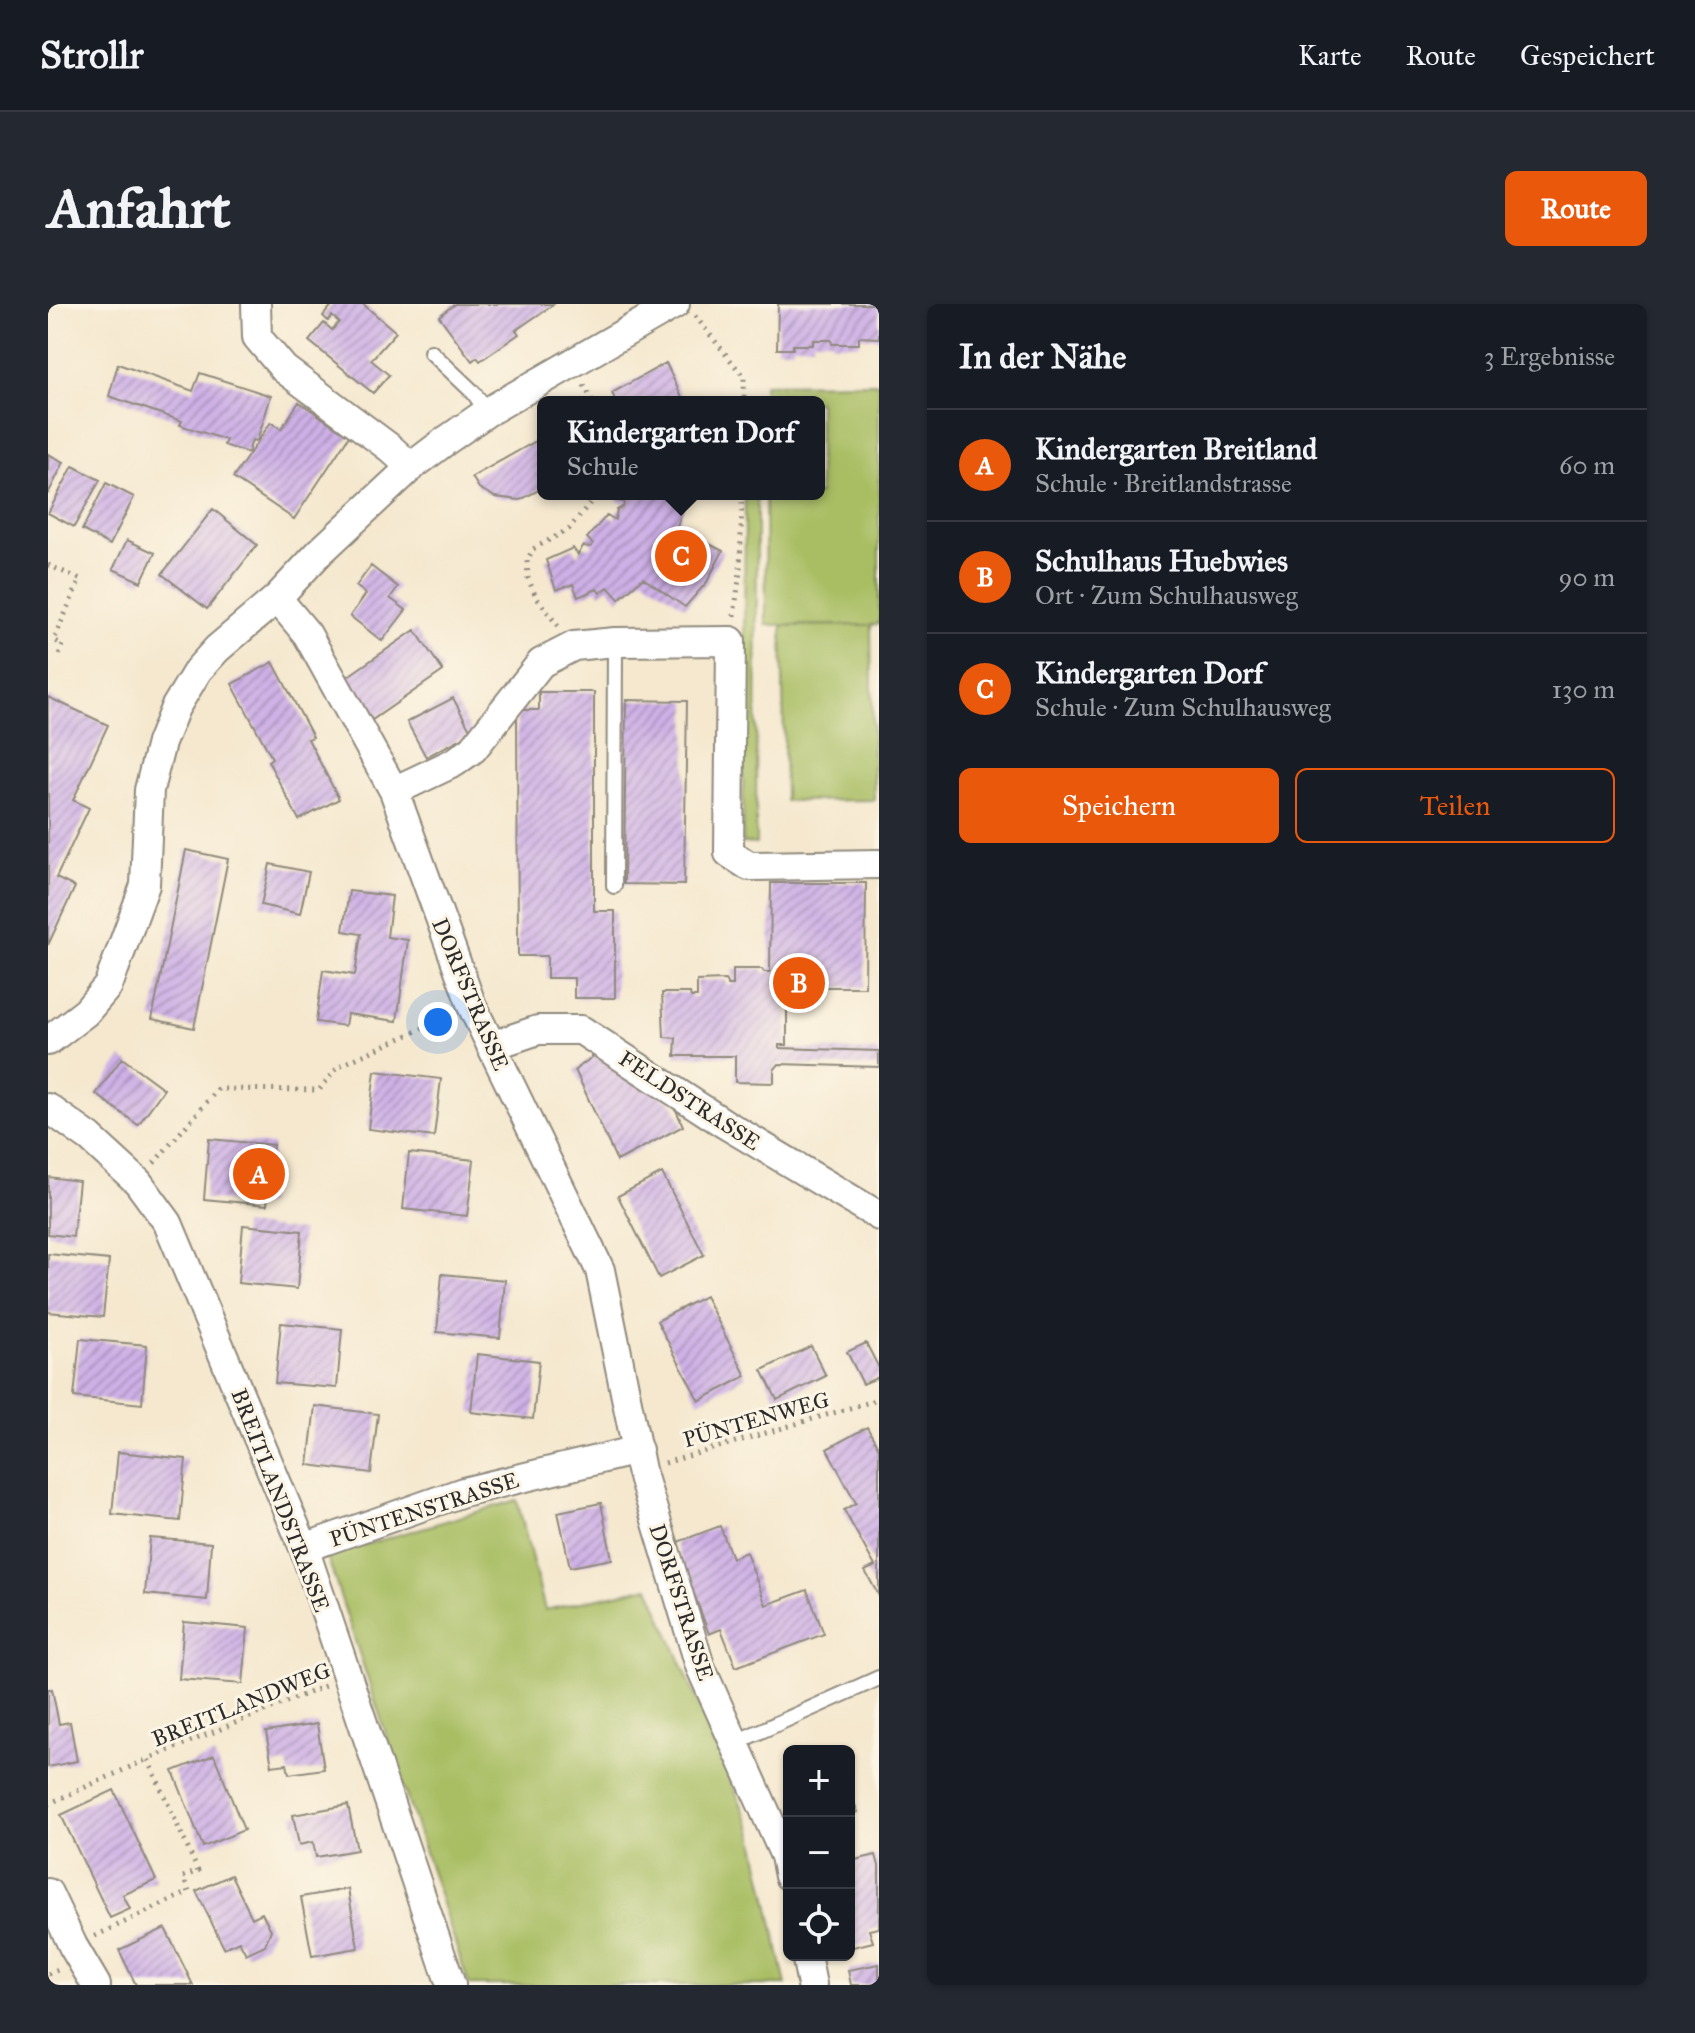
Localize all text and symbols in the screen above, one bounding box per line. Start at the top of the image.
text: Strollr [40,32,143,78]
text: Karte [1298,38,1362,73]
text: Route [1406,38,1476,73]
text: Gespeichert [1520,38,1655,73]
button: Route [1505,171,1647,246]
text: Anfahrt [48,174,231,242]
text: In der Nähe [959,336,1126,377]
text: 3 Ergebnisse [1484,340,1615,372]
popup [537,396,825,500]
text: Kindergarten Dorf [567,414,795,450]
text: Kindergarten Breitland [1035,431,1317,467]
text: A [976,449,994,481]
text: 60 m [1559,449,1615,481]
text: Schule [567,450,639,482]
text: Schule · Breitlandstrasse [1035,467,1292,499]
pin: C [655,526,707,586]
text: Schulhaus Huebwies [1035,543,1288,579]
text: B [976,561,994,593]
text: 90 m [1558,561,1615,593]
text: Ort · Zum Schulhausweg [1035,579,1298,611]
text: Kindergarten Dorf [1035,655,1264,691]
text: C [976,673,994,705]
text: 130 m [1552,673,1615,705]
text: Schule · Zum Schulhausweg [1035,691,1331,723]
button: Speichern [959,768,1279,843]
button: Teilen [1295,768,1615,843]
street label: DORFSTRASSE [426,914,515,1075]
pin: B [773,953,825,1013]
your location [418,1002,458,1042]
street label: FELDSTRASSE [614,1045,766,1156]
pin: A [233,1144,285,1204]
street label: BREITLANDSTRASSE [225,1385,336,1616]
street label: PÜNTENWEG [680,1386,832,1453]
street label: PÜNTENSTRASSE [326,1466,522,1553]
street label: DORFSTRASSE [644,1521,720,1684]
street label: BREITLANDWEG [148,1656,334,1753]
map controls [783,1745,855,1961]
button: + [783,1745,855,1817]
button: − [783,1817,855,1889]
button: locate [783,1889,855,1961]

